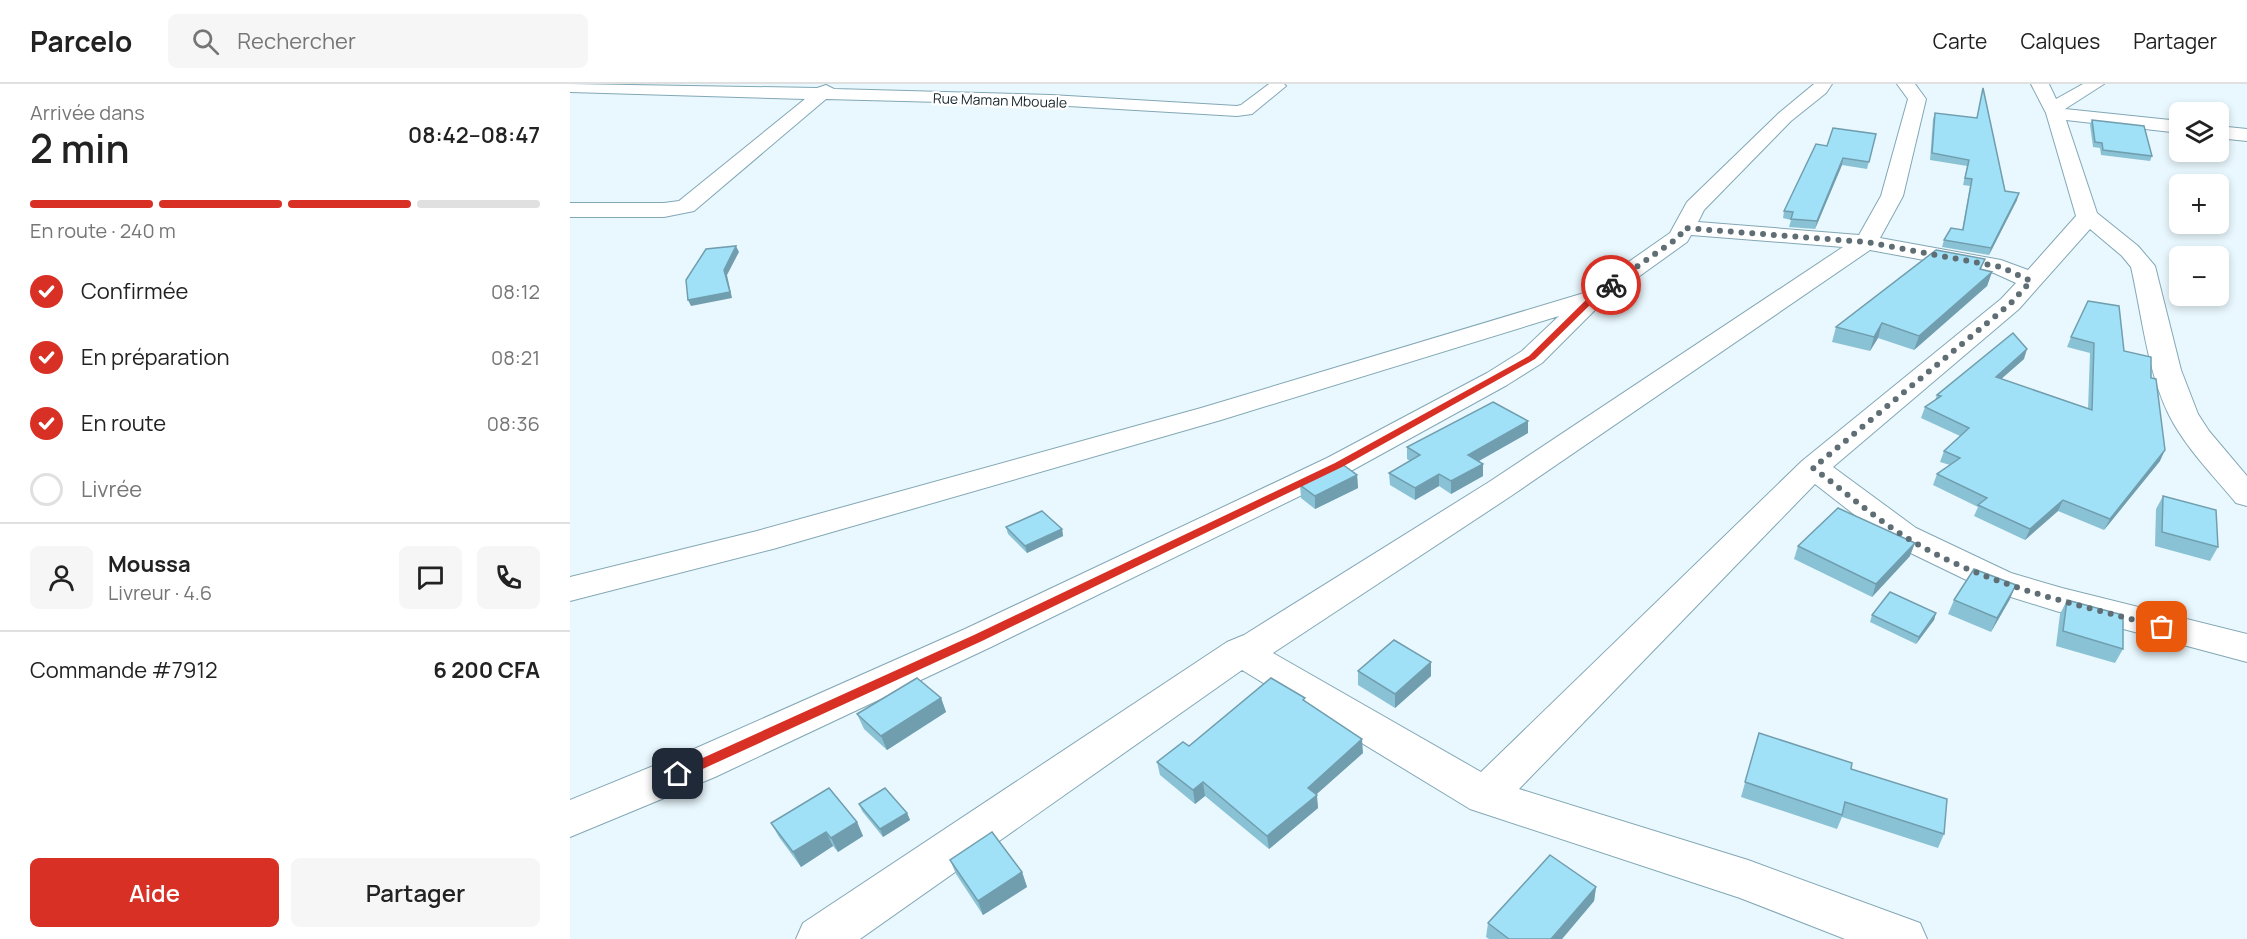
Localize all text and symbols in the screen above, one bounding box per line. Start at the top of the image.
search box [168,14,588,68]
text: Parcelo [30,22,132,60]
icon: search [189,25,222,58]
text: Rechercher [237,26,356,56]
text: Carte [1933,27,1987,55]
text: Calques [2020,27,2100,55]
text: Partager [2133,27,2217,55]
street label: Rue Maman Mbouale [933,88,1067,112]
text: Arrivée dans [30,99,145,126]
map controls [2169,102,2229,306]
button: layers [2169,102,2229,162]
text: 08:42–08:47 [408,120,540,150]
text: 2 min [30,121,129,175]
button: + [2169,174,2229,234]
text: En route · 240 m [30,217,176,244]
button: − [2169,246,2229,306]
courier [1581,255,1641,315]
icon: bike [1595,269,1628,302]
icon: check [30,275,63,308]
text: Confirmée [81,276,188,306]
text: 08:12 [491,278,540,305]
icon: check [30,341,63,374]
text: En préparation [81,342,229,372]
text: 08:21 [491,344,540,371]
icon: check [30,407,63,440]
text: En route [81,408,166,438]
text: 08:36 [487,410,540,437]
text: Livrée [81,474,142,504]
button: person [30,546,93,609]
button: chat [399,546,462,609]
button: phone [477,546,540,609]
text: Moussa [108,549,191,579]
text: Livreur · 4.6 [108,579,212,606]
pin [2136,601,2187,652]
icon: bag [2145,610,2178,643]
text: Commande #7912 [30,655,218,685]
text: 6 200 CFA [433,655,540,685]
pin [652,748,703,799]
icon: home [661,757,694,790]
button: Aide [30,858,279,927]
button: Partager [291,858,540,927]

